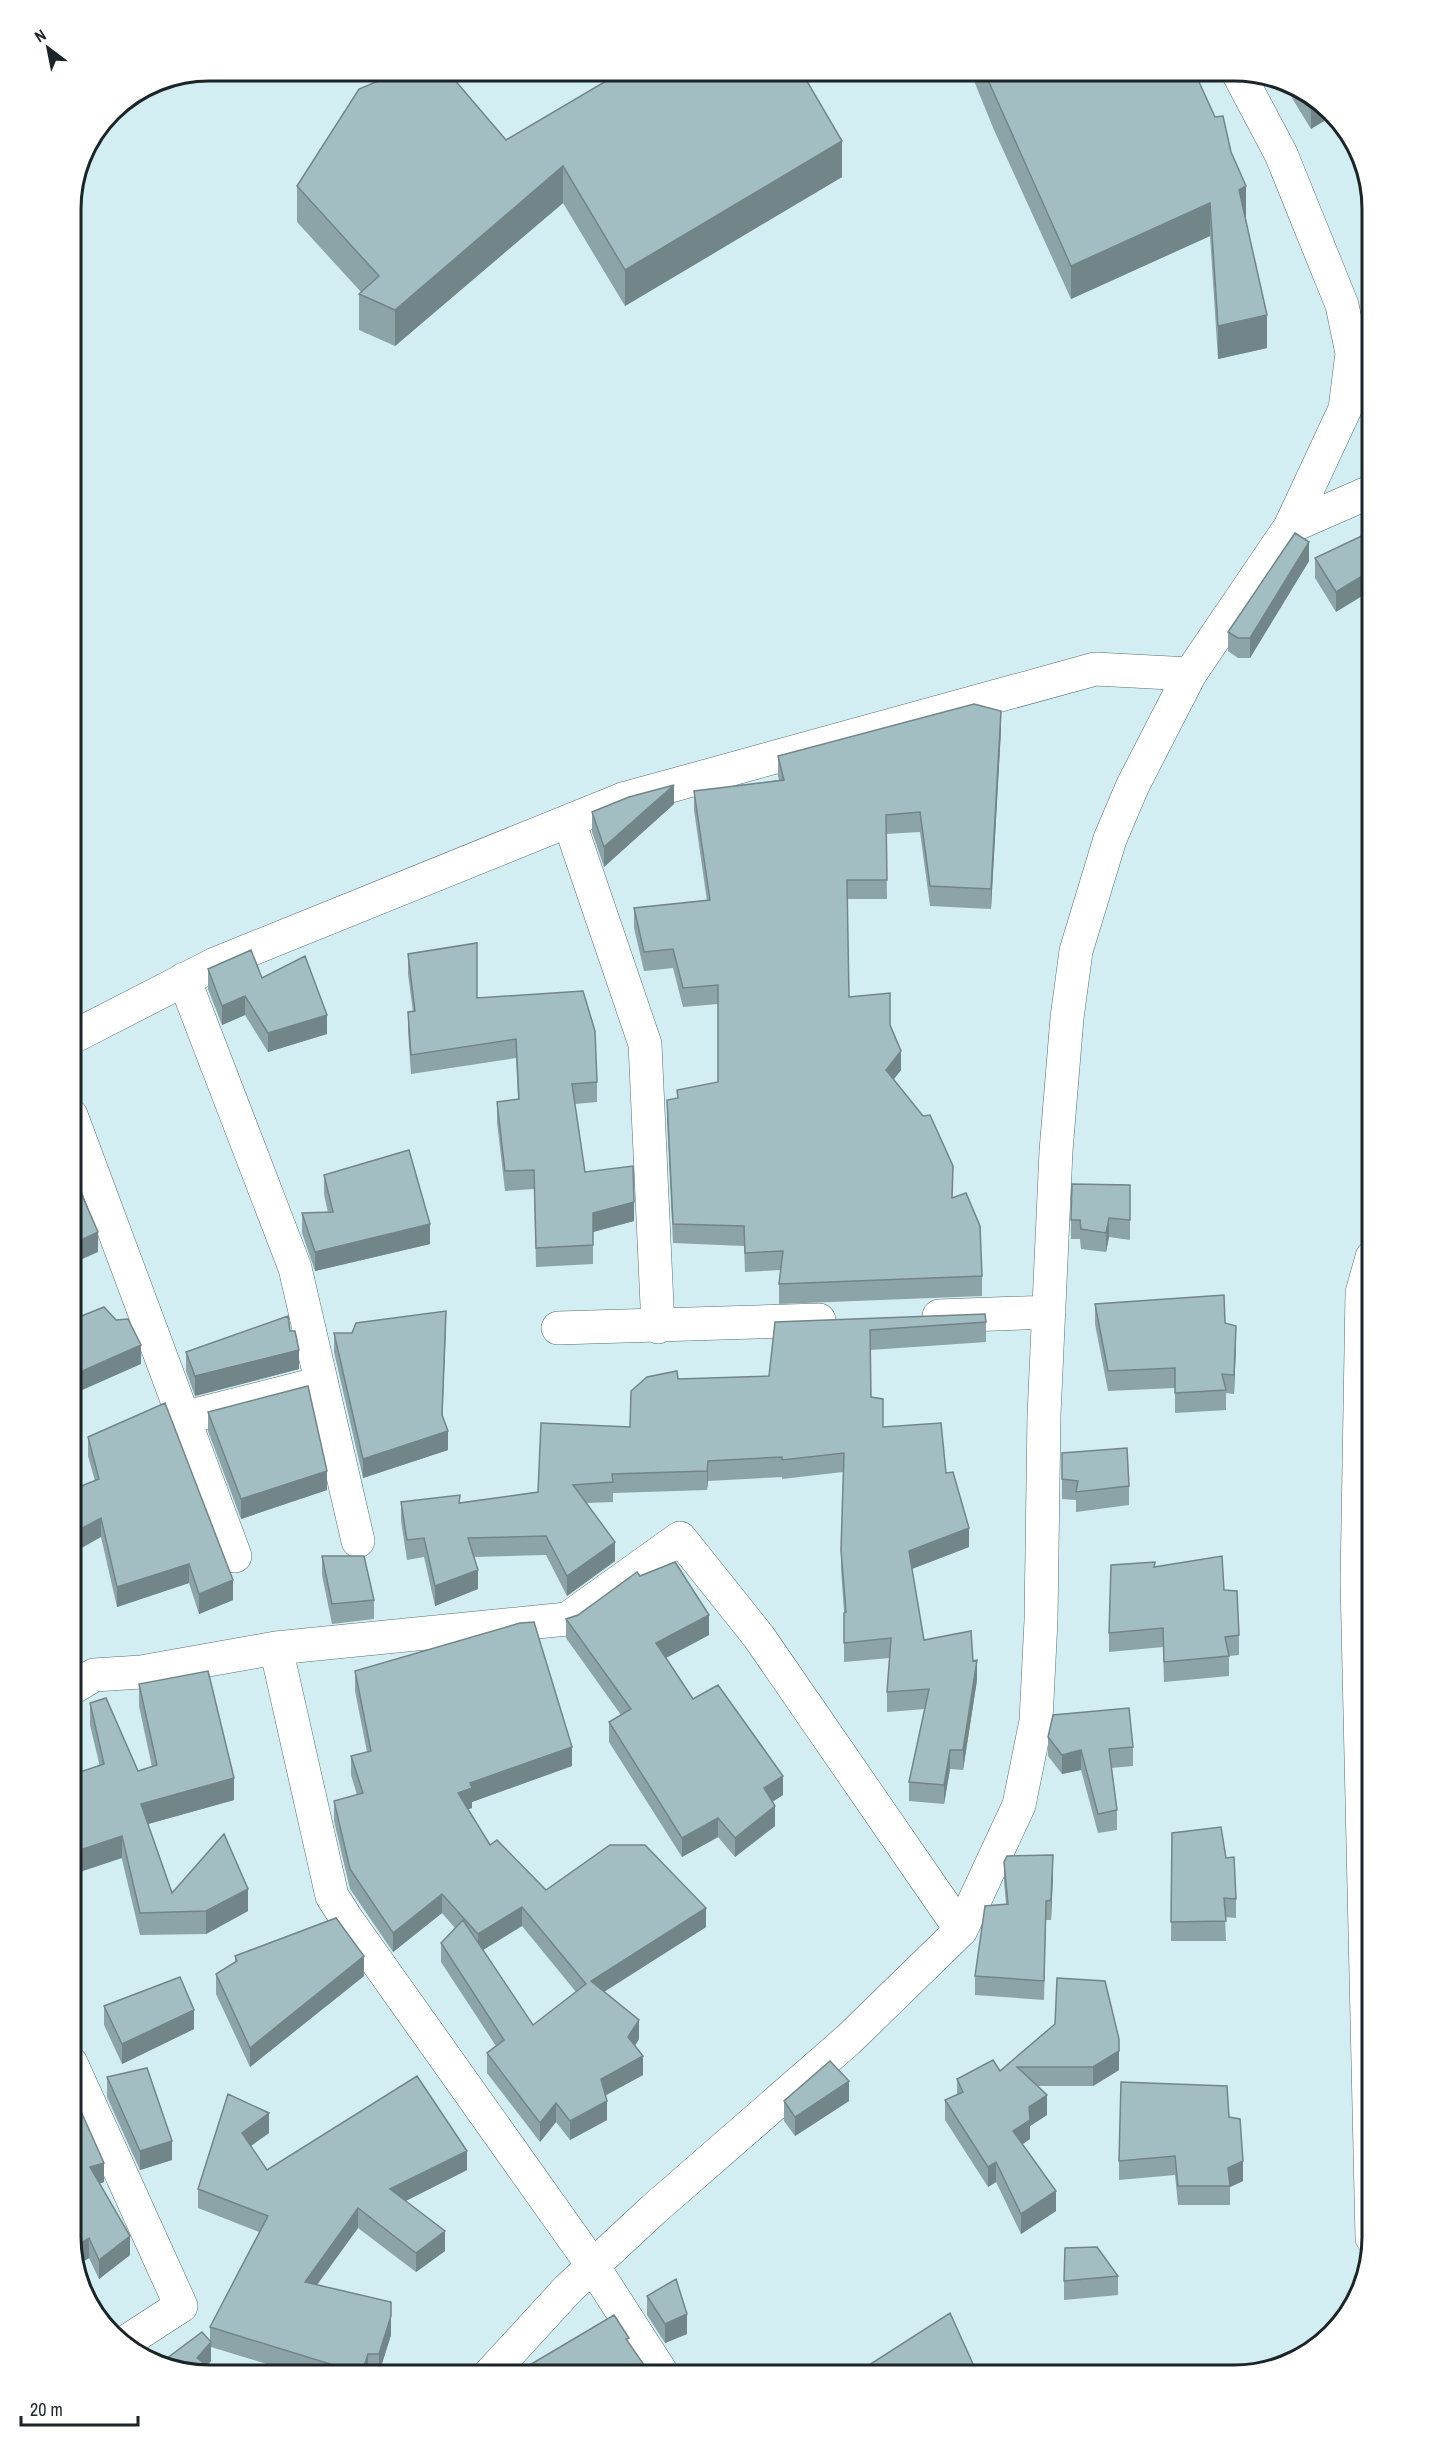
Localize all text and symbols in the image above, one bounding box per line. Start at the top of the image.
north arrow [18,18,78,78]
text: N [30,23,50,47]
scale bar [21,2389,138,2427]
text: 20 m [30,2397,63,2422]

